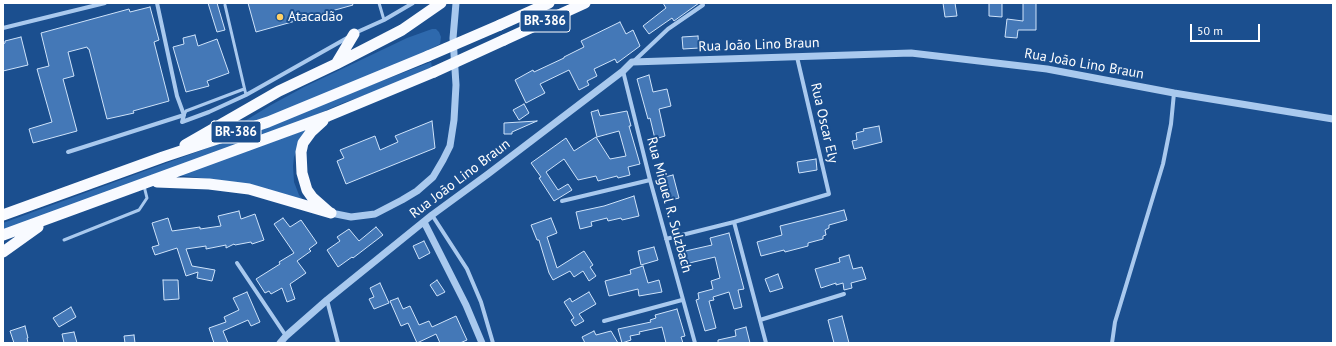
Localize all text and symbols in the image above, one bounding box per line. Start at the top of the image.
place label: Atacadão [288,9,343,25]
road number: BR-386 [520,10,570,32]
marker: Atacadão [275,12,285,22]
scale bar [1192,16,1262,42]
text: 50 m [1197,23,1223,38]
street label: Rua João Lino Braun [698,34,820,56]
street label: Rua João Lino Braun [1023,45,1145,83]
street label: Rua Oscar Ely [807,81,841,165]
road number: BR-386 [211,121,261,143]
street label: Rua Miguel R. Sulzbach [643,135,695,275]
street label: Rua João Lino Braun [407,136,513,222]

